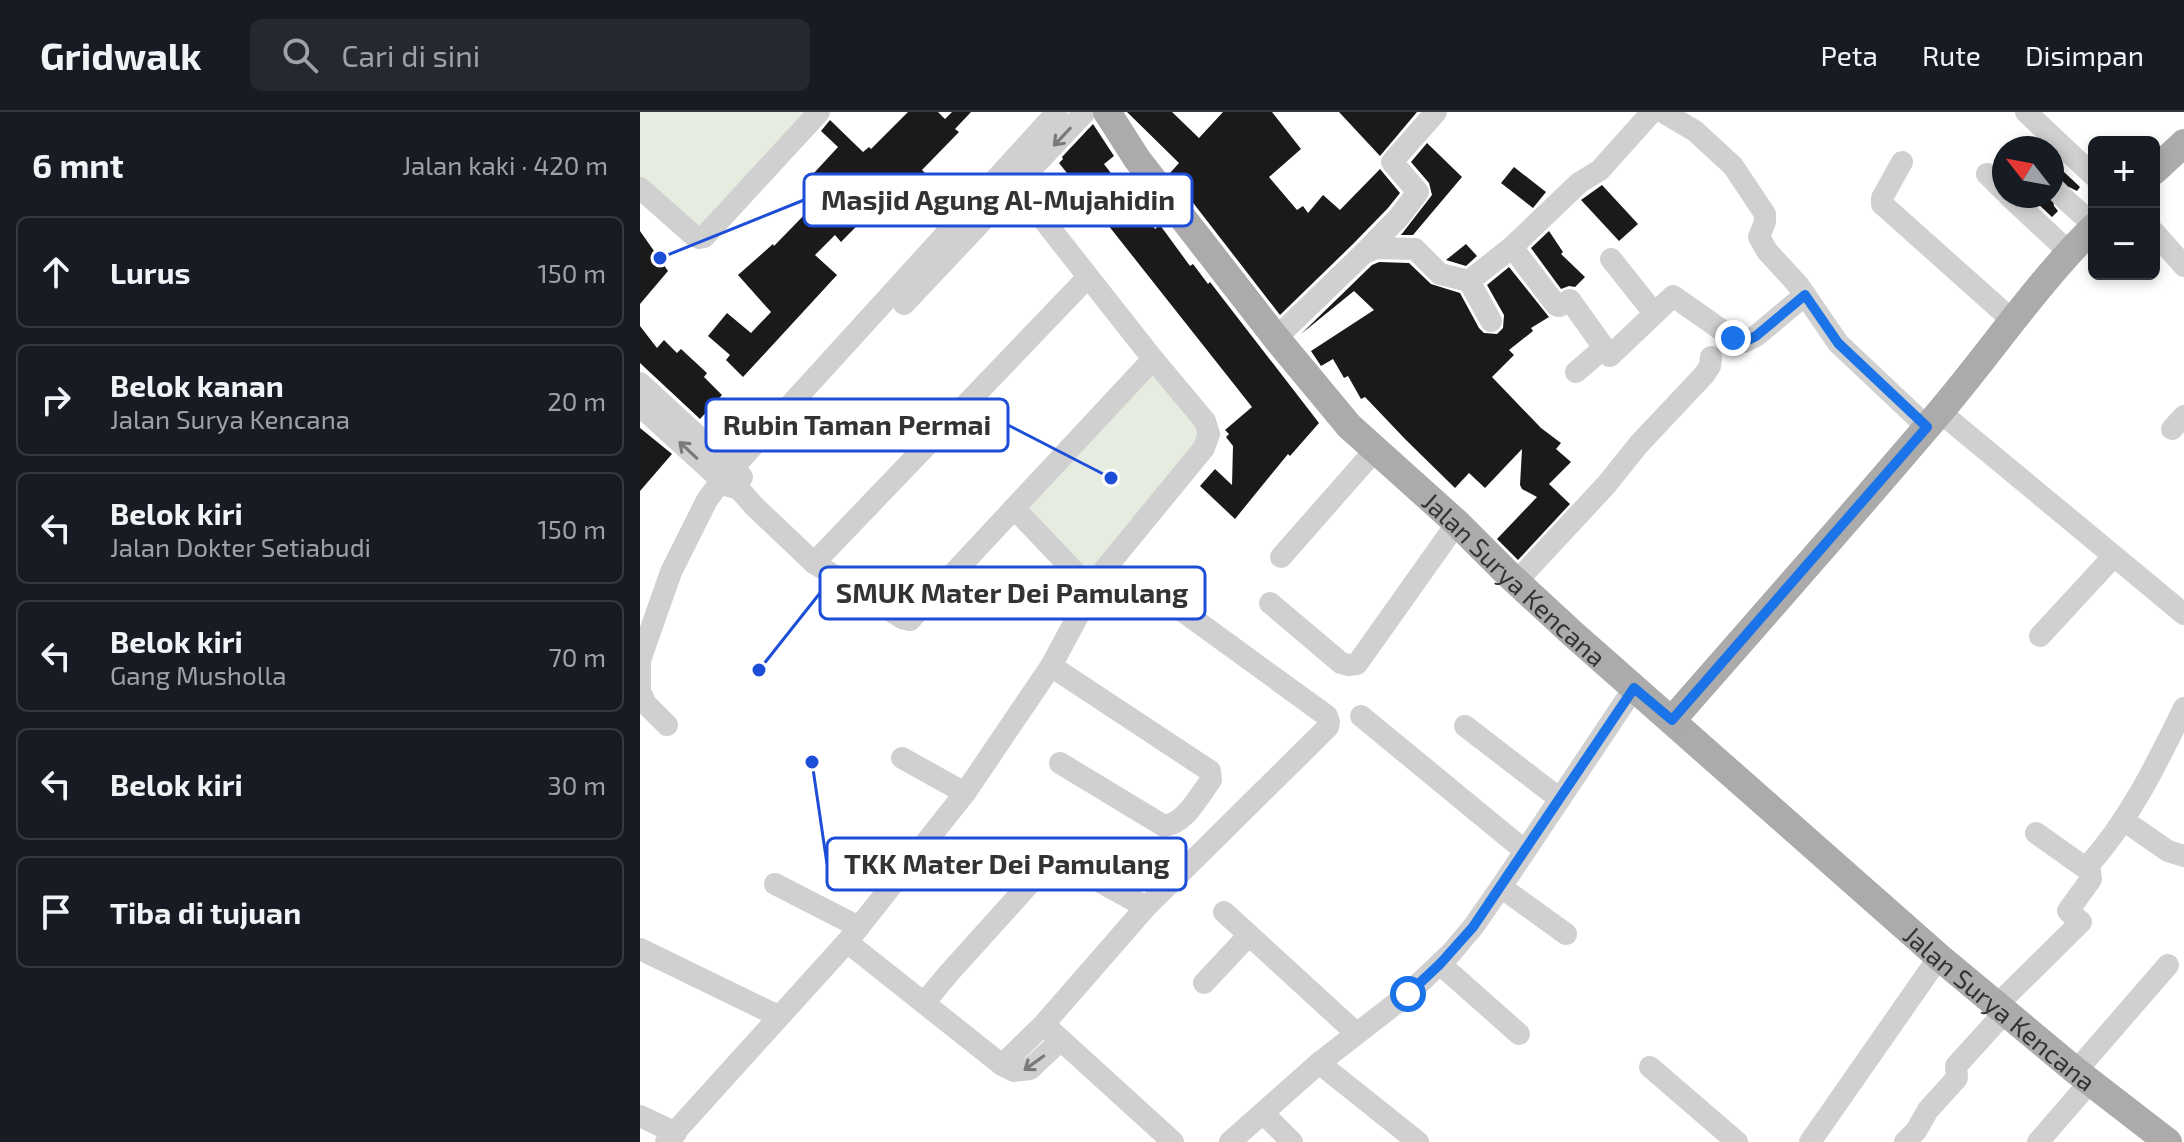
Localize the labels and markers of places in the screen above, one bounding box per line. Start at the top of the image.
callout: Masjid Agung Al-Mujahidin [804,174,1192,226]
callout: Rubin Taman Permai [706,399,1008,451]
callout: SMUK Mater Dei Pamulang [820,567,1205,619]
callout: TKK Mater Dei Pamulang [827,838,1186,890]

